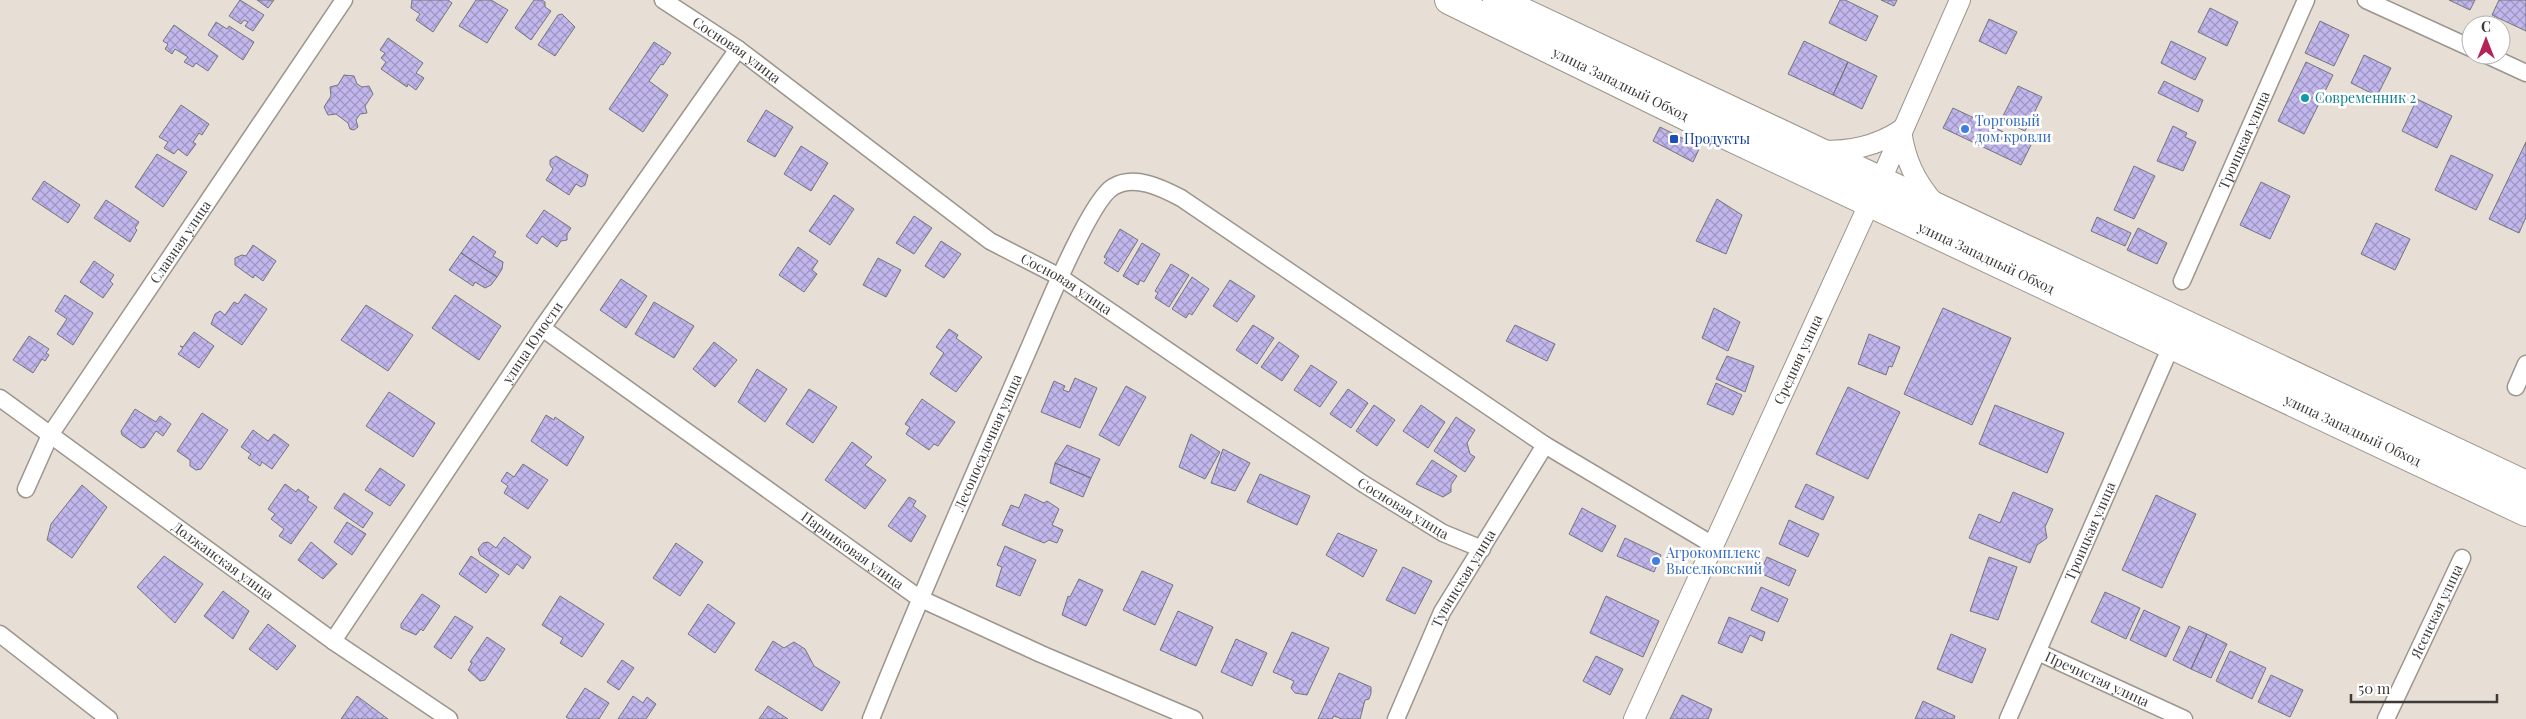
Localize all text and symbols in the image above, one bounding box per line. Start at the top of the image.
street label: Сосновая улица [689,12,785,87]
north arrow [2461,15,2511,65]
text: С [2481,17,2491,36]
street label: улица Западный Обход [1549,42,1693,125]
street label: Троицкая улица [2214,88,2274,192]
place label: Современник 2 [2315,88,2417,107]
marker: Современник 2 [2299,92,2311,104]
place label: Торговый дом кровли [1975,111,2051,146]
marker: Торговый дом кровли [1959,123,1971,135]
place label: Продукты [1684,129,1751,148]
marker: Продукты [1668,133,1680,145]
street label: Славная улица [145,196,215,287]
street label: улица Западный Обход [1914,216,2059,298]
street label: Сосновая улица [1018,248,1116,319]
street label: улица Юности [497,297,567,388]
street label: Средняя улица [1769,312,1826,407]
street label: Лесопосадочная улица [949,371,1026,515]
street label: улица Западный Обход [2281,389,2425,471]
street label: Сосновая улица [1354,473,1452,543]
street label: Троицкая улица [2060,479,2120,583]
street label: Парниковая улица [798,507,908,593]
street label: Должанская улица [169,517,278,604]
street label: Тувинская улица [1426,526,1500,630]
place label: Агрокомплекс Выселковский [1665,543,1762,578]
marker: Агрокомплекс Выселковский [1650,555,1662,567]
street label: Ясенская улица [2406,561,2467,662]
street label: Пречистая улица [2042,647,2152,711]
scale bar [2351,672,2497,704]
text: 50 m [2358,678,2391,698]

